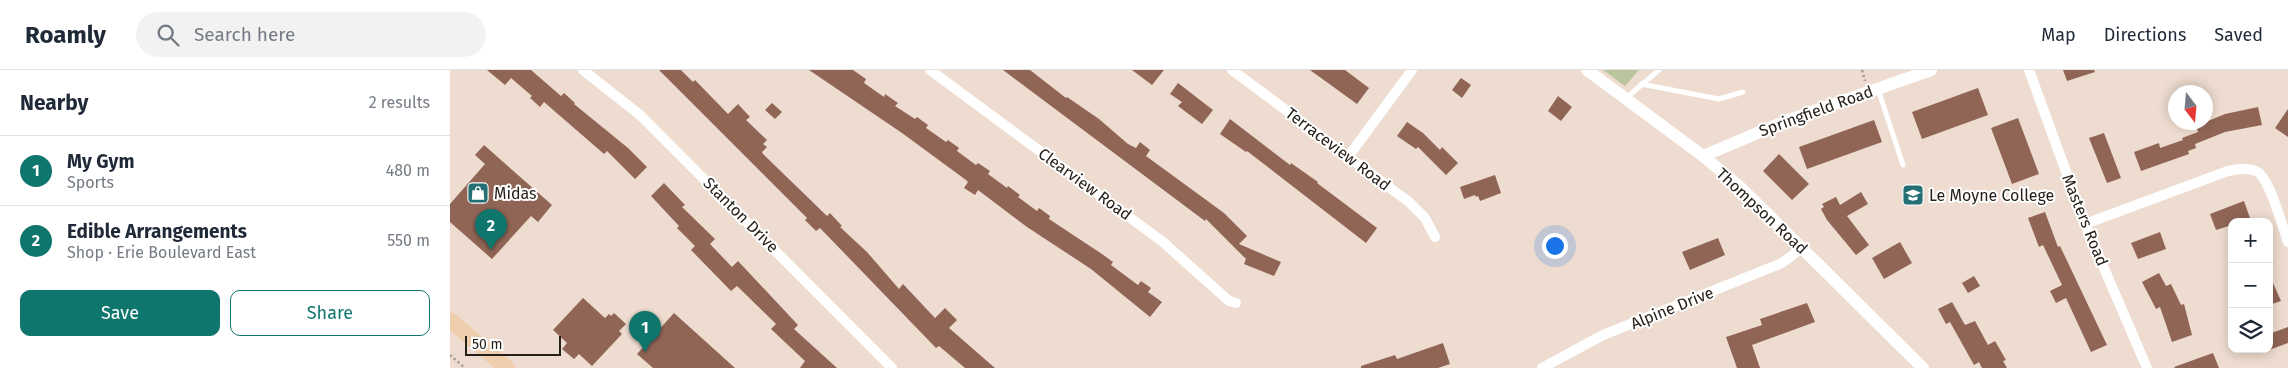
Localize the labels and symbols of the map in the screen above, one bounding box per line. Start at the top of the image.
street label: Springfield Road [1756,82,1876,140]
north arrow [2168,85,2213,130]
street label: Terraceview Road [1282,103,1394,195]
street label: Clearview Road [1035,144,1135,224]
street label: Thompson Road [1713,164,1811,258]
street label: Masters Road [2058,171,2112,269]
street label: Stanton Drive [699,173,783,257]
shop icon: Midas [466,181,490,205]
school or university icon: Le Moyne College [1901,183,1925,207]
place label: Midas [494,184,537,203]
place label: Le Moyne College [1929,186,2054,205]
pin: 2 [475,209,507,250]
your location [1542,233,1568,259]
street label: Alpine Drive [1628,283,1716,333]
pin: 1 [629,311,661,352]
scale bar [465,333,561,356]

